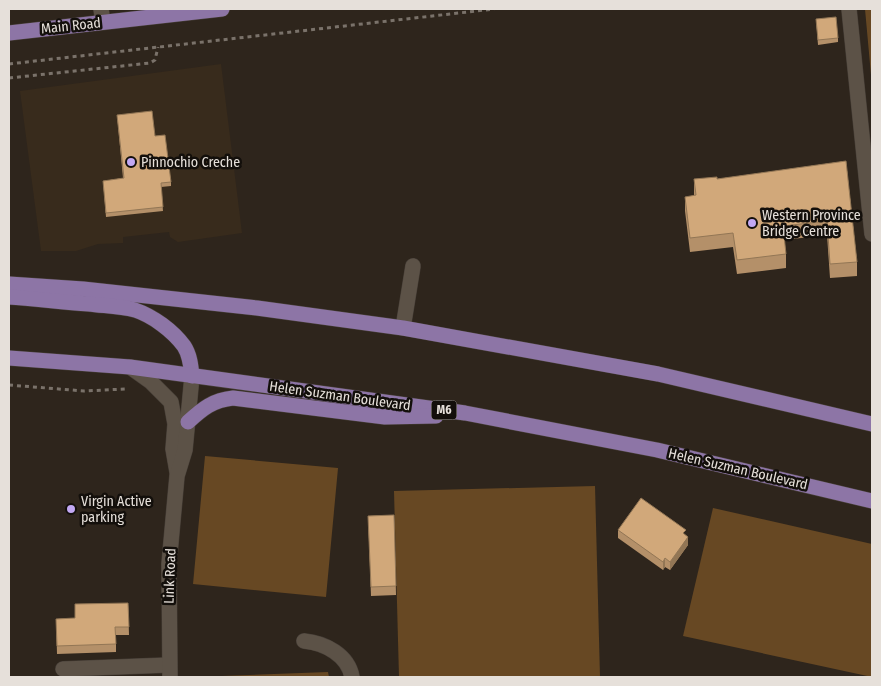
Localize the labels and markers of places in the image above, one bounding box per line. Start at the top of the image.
place label: Pinnochio Creche [141,154,240,171]
marker: Pinnochio Creche [125,156,137,168]
place label: Western Province Bridge Centre [762,207,861,240]
marker: Western Province Bridge Centre [746,217,758,229]
place label: Virgin Active parking [81,493,152,526]
marker: Virgin Active parking [65,503,77,515]

